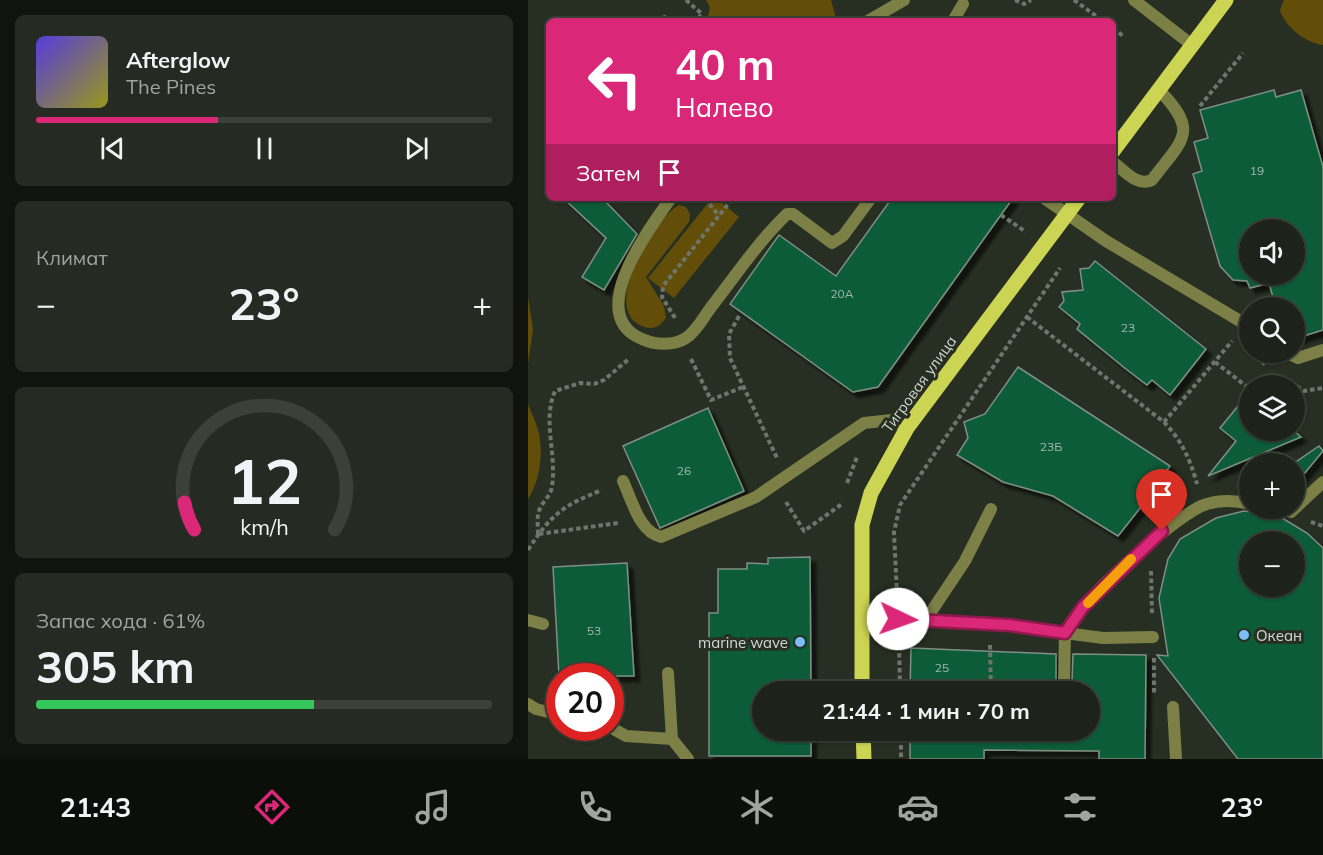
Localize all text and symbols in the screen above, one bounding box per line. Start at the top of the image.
text: 40 m [675,38,775,91]
icon: left [576,42,654,120]
text: Afterglow [126,46,230,74]
text: The Pines [126,74,216,99]
text: Налево [675,90,774,124]
icon: previous [96,132,129,165]
icon: pause [248,132,281,165]
icon: next [400,132,433,165]
icon: arrive [653,156,686,189]
text: Затем [576,159,641,187]
house number: 19 [1250,163,1264,178]
map controls [1239,219,1305,597]
button: sound [1239,219,1305,285]
text: Климат [36,245,108,270]
text: 23° [228,275,300,331]
text: − [36,283,56,324]
text: + [472,283,492,324]
house number: 20А [830,286,854,301]
button: search [1239,297,1305,363]
house number: 23 [1121,320,1135,335]
street label: Тигровая улица [878,332,960,436]
button: layers [1239,375,1305,441]
house number: 23Б [1040,439,1062,454]
text: 12 [227,441,301,520]
button: + [1239,453,1305,519]
house number: 26 [677,463,691,478]
pin [1136,469,1187,531]
icon: arrive [1145,478,1178,511]
text: km/h [240,513,288,540]
button: − [1239,531,1305,597]
position arrow [866,587,930,651]
text: Запас хода · 61% [36,608,205,633]
house number: 53 [587,623,601,638]
place label: Океан [1256,626,1302,645]
marker: Океан [1237,628,1251,642]
place label: marine wave [698,633,788,652]
marker: marine wave [793,635,807,649]
text: 305 km [36,638,195,694]
house number: 25 [935,660,949,675]
speed limit sign: 20 [546,663,624,741]
text: 21:44 · 1 мин · 70 m [822,697,1030,725]
icon: directions [251,786,293,828]
icon: music [412,786,454,828]
icon: phone [574,786,616,828]
icon: climate [736,786,778,828]
icon: car [897,786,939,828]
icon: filters [1059,786,1101,828]
text: 21:43 [60,790,131,824]
text: 23° [1220,790,1263,824]

